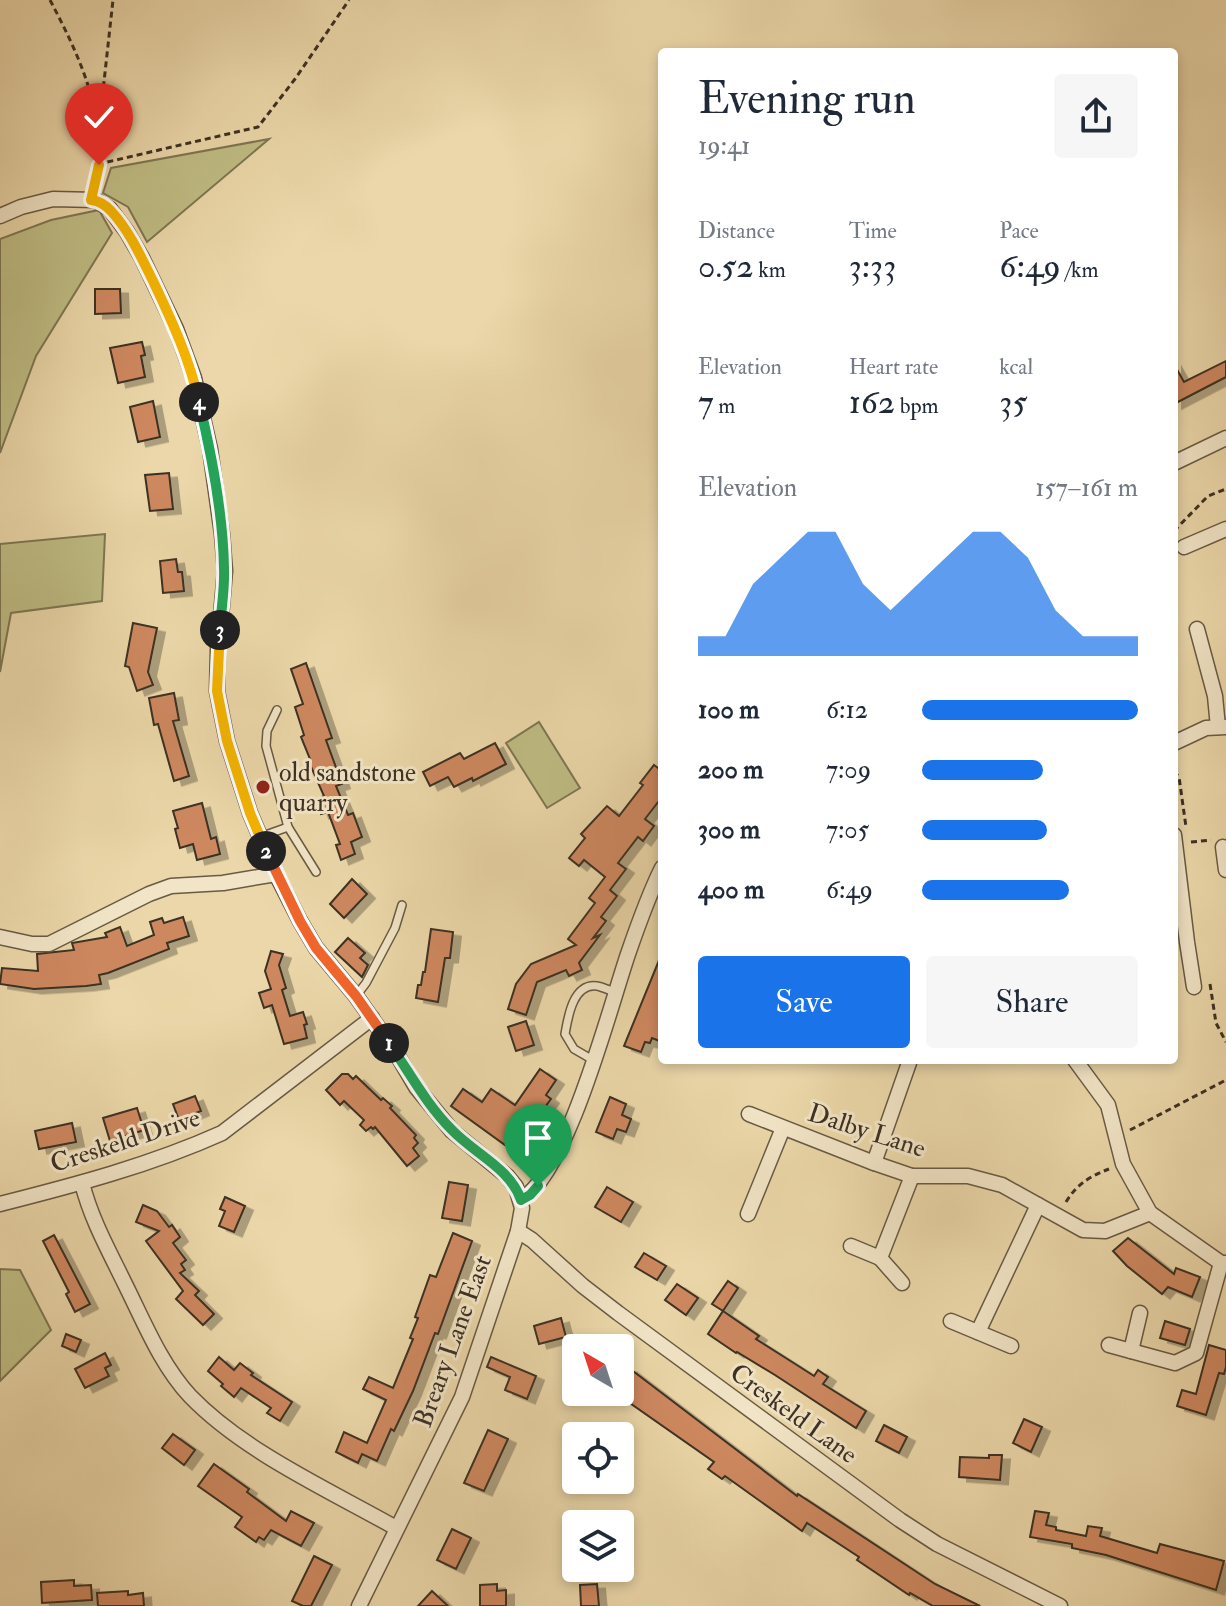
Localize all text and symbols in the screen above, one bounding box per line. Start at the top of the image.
text: Evening run [698,72,916,127]
button: share [1054,74,1138,158]
pin [65,83,133,165]
icon: check [77,95,121,139]
text: 19:41 [698,130,750,162]
text: Distance [698,217,775,245]
text: Time [849,217,897,245]
text: Pace [999,217,1039,245]
text: 0.52 [698,245,754,288]
text: 3:33 [849,245,896,288]
text: 6:49 [999,245,1061,288]
text: km [754,256,786,284]
text: /km [1061,256,1099,284]
text: Elevation [698,353,782,381]
text: Heart rate [849,353,938,381]
text: kcal [999,353,1033,381]
text: 7 [698,381,714,424]
text: 162 [849,381,895,424]
text: 35 [999,381,1027,424]
pin: 4 [179,382,219,422]
text: 4 [193,388,205,416]
text: m [714,392,735,420]
text: bpm [895,392,939,420]
text: Elevation [698,472,797,504]
text: 157–161 m [1035,472,1138,504]
pin: 3 [200,610,240,650]
text: 3 [216,616,224,644]
text: 100 m [698,694,759,726]
text: 6:12 [826,694,868,726]
text: 200 m [698,754,763,786]
text: 7:09 [826,754,871,786]
place label: old sandstone quarry [279,757,416,819]
marker: old sandstone quarry [254,778,272,796]
text: 300 m [698,814,760,846]
text: 7:05 [826,814,869,846]
pin: 2 [246,831,286,871]
text: 2 [260,837,272,865]
text: 400 m [698,874,764,906]
text: 6:49 [826,874,873,906]
button: Save [698,956,910,1048]
button: Share [926,956,1138,1048]
pin: 1 [369,1023,409,1063]
text: 1 [385,1029,393,1057]
street label: Dalby Lane [804,1097,930,1165]
street label: Creskeld Drive [46,1102,204,1180]
pin [504,1104,572,1186]
icon: arrive [516,1116,560,1160]
street label: Breary Lane East [407,1251,499,1432]
north arrow [562,1334,634,1406]
map controls [562,1334,634,1582]
street label: Creskeld Lane [723,1357,863,1471]
button: locate [562,1422,634,1494]
button: layers [562,1510,634,1582]

